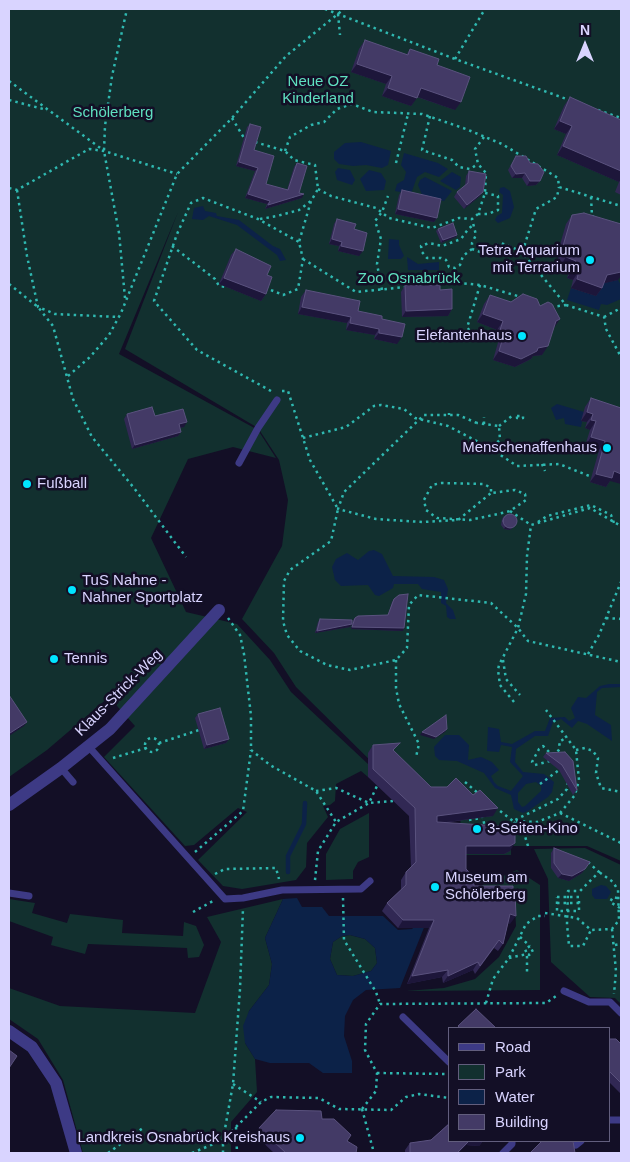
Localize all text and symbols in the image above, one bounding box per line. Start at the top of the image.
north arrow [560,20,610,70]
text: N [580,22,590,38]
park label: Neue OZ Kinderland [282,73,354,108]
park label: Schölerberg [73,104,153,122]
place label: Tetra Aquarium mit Terrarium [478,242,580,277]
marker: Tetra Aquarium mit Terrarium [584,254,596,266]
park label: Zoo Osnabrück [358,270,460,288]
place label: Elefantenhaus [416,327,512,345]
marker: Elefantenhaus [516,330,528,342]
place label: Menschenaffenhaus [462,439,597,457]
marker: Menschenaffenhaus [601,442,613,454]
place label: Fußball [37,475,87,493]
marker: Fußball [21,478,33,490]
place label: TuS Nahne - Nahner Sportplatz [82,572,203,607]
marker: TuS Nahne - Nahner Sportplatz [66,584,78,596]
street label: Klaus-Strick-Weg [72,646,166,740]
place label: Tennis [64,650,107,668]
marker: Tennis [48,653,60,665]
place label: 3-Seiten-Kino [487,820,578,838]
marker: 3-Seiten-Kino [471,823,483,835]
place label: Museum am Schölerberg [445,869,528,904]
marker: Museum am Schölerberg [429,881,441,893]
legend [448,1027,610,1142]
text: Road [495,1038,531,1055]
text: Park [495,1063,526,1080]
text: Water [495,1088,534,1105]
text: Building [495,1113,548,1130]
place label: Landkreis Osnabrück Kreishaus [77,1129,290,1147]
marker: Landkreis Osnabrück Kreishaus [294,1132,306,1144]

